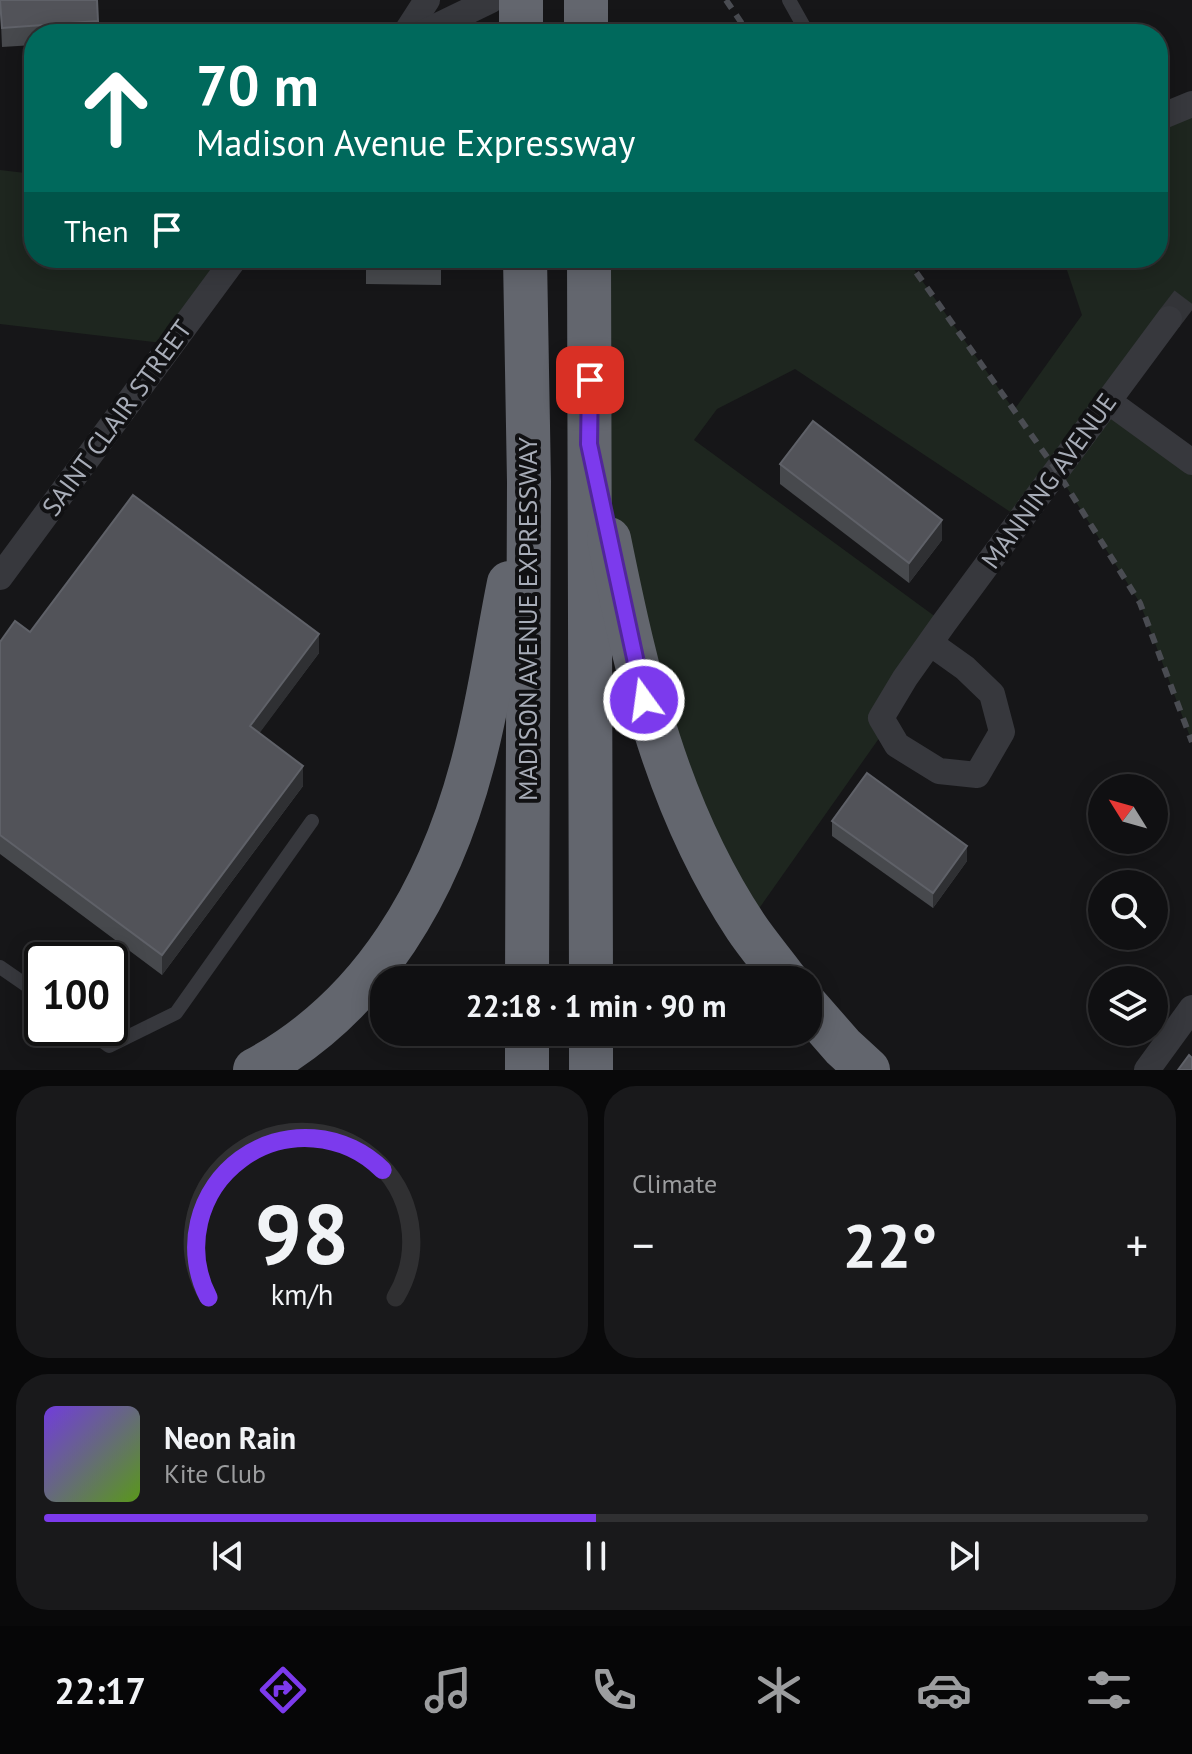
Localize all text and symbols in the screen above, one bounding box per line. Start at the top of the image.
text: 70 m [196,49,319,121]
icon: ahead [64,56,168,160]
text: Madison Avenue Expressway [196,119,635,166]
icon: arrive [145,208,189,252]
text: Then [64,211,129,250]
street label: SAINT CLAIR STREET [34,313,199,522]
pin [556,346,624,414]
icon: arrive [568,358,612,402]
street label: MANNING AVENUE [974,386,1123,575]
street label: MADISON AVENUE EXPRESSWAY [511,437,544,801]
position arrow [602,658,686,742]
north arrow [1088,774,1168,854]
map controls [1088,774,1168,1046]
button: search [1088,870,1168,950]
speed limit sign: 100 [24,942,128,1046]
button: layers [1088,966,1168,1046]
text: 22:18 · 1 min · 90 m [466,986,726,1025]
text: Climate [632,1167,717,1200]
text: 98 [255,1179,349,1287]
text: 22° [843,1206,937,1284]
text: − [632,1216,654,1273]
text: + [1126,1216,1148,1273]
text: km/h [271,1276,333,1313]
text: Neon Rain [164,1418,296,1457]
text: Kite Club [164,1457,266,1490]
icon: previous [206,1534,250,1578]
icon: pause [574,1534,618,1578]
icon: next [942,1534,986,1578]
icon: directions [255,1662,311,1718]
icon: music [420,1662,476,1718]
icon: phone [586,1662,642,1718]
icon: climate [751,1662,807,1718]
icon: car [916,1662,972,1718]
icon: filters [1081,1662,1137,1718]
text: 22:17 [55,1667,146,1714]

